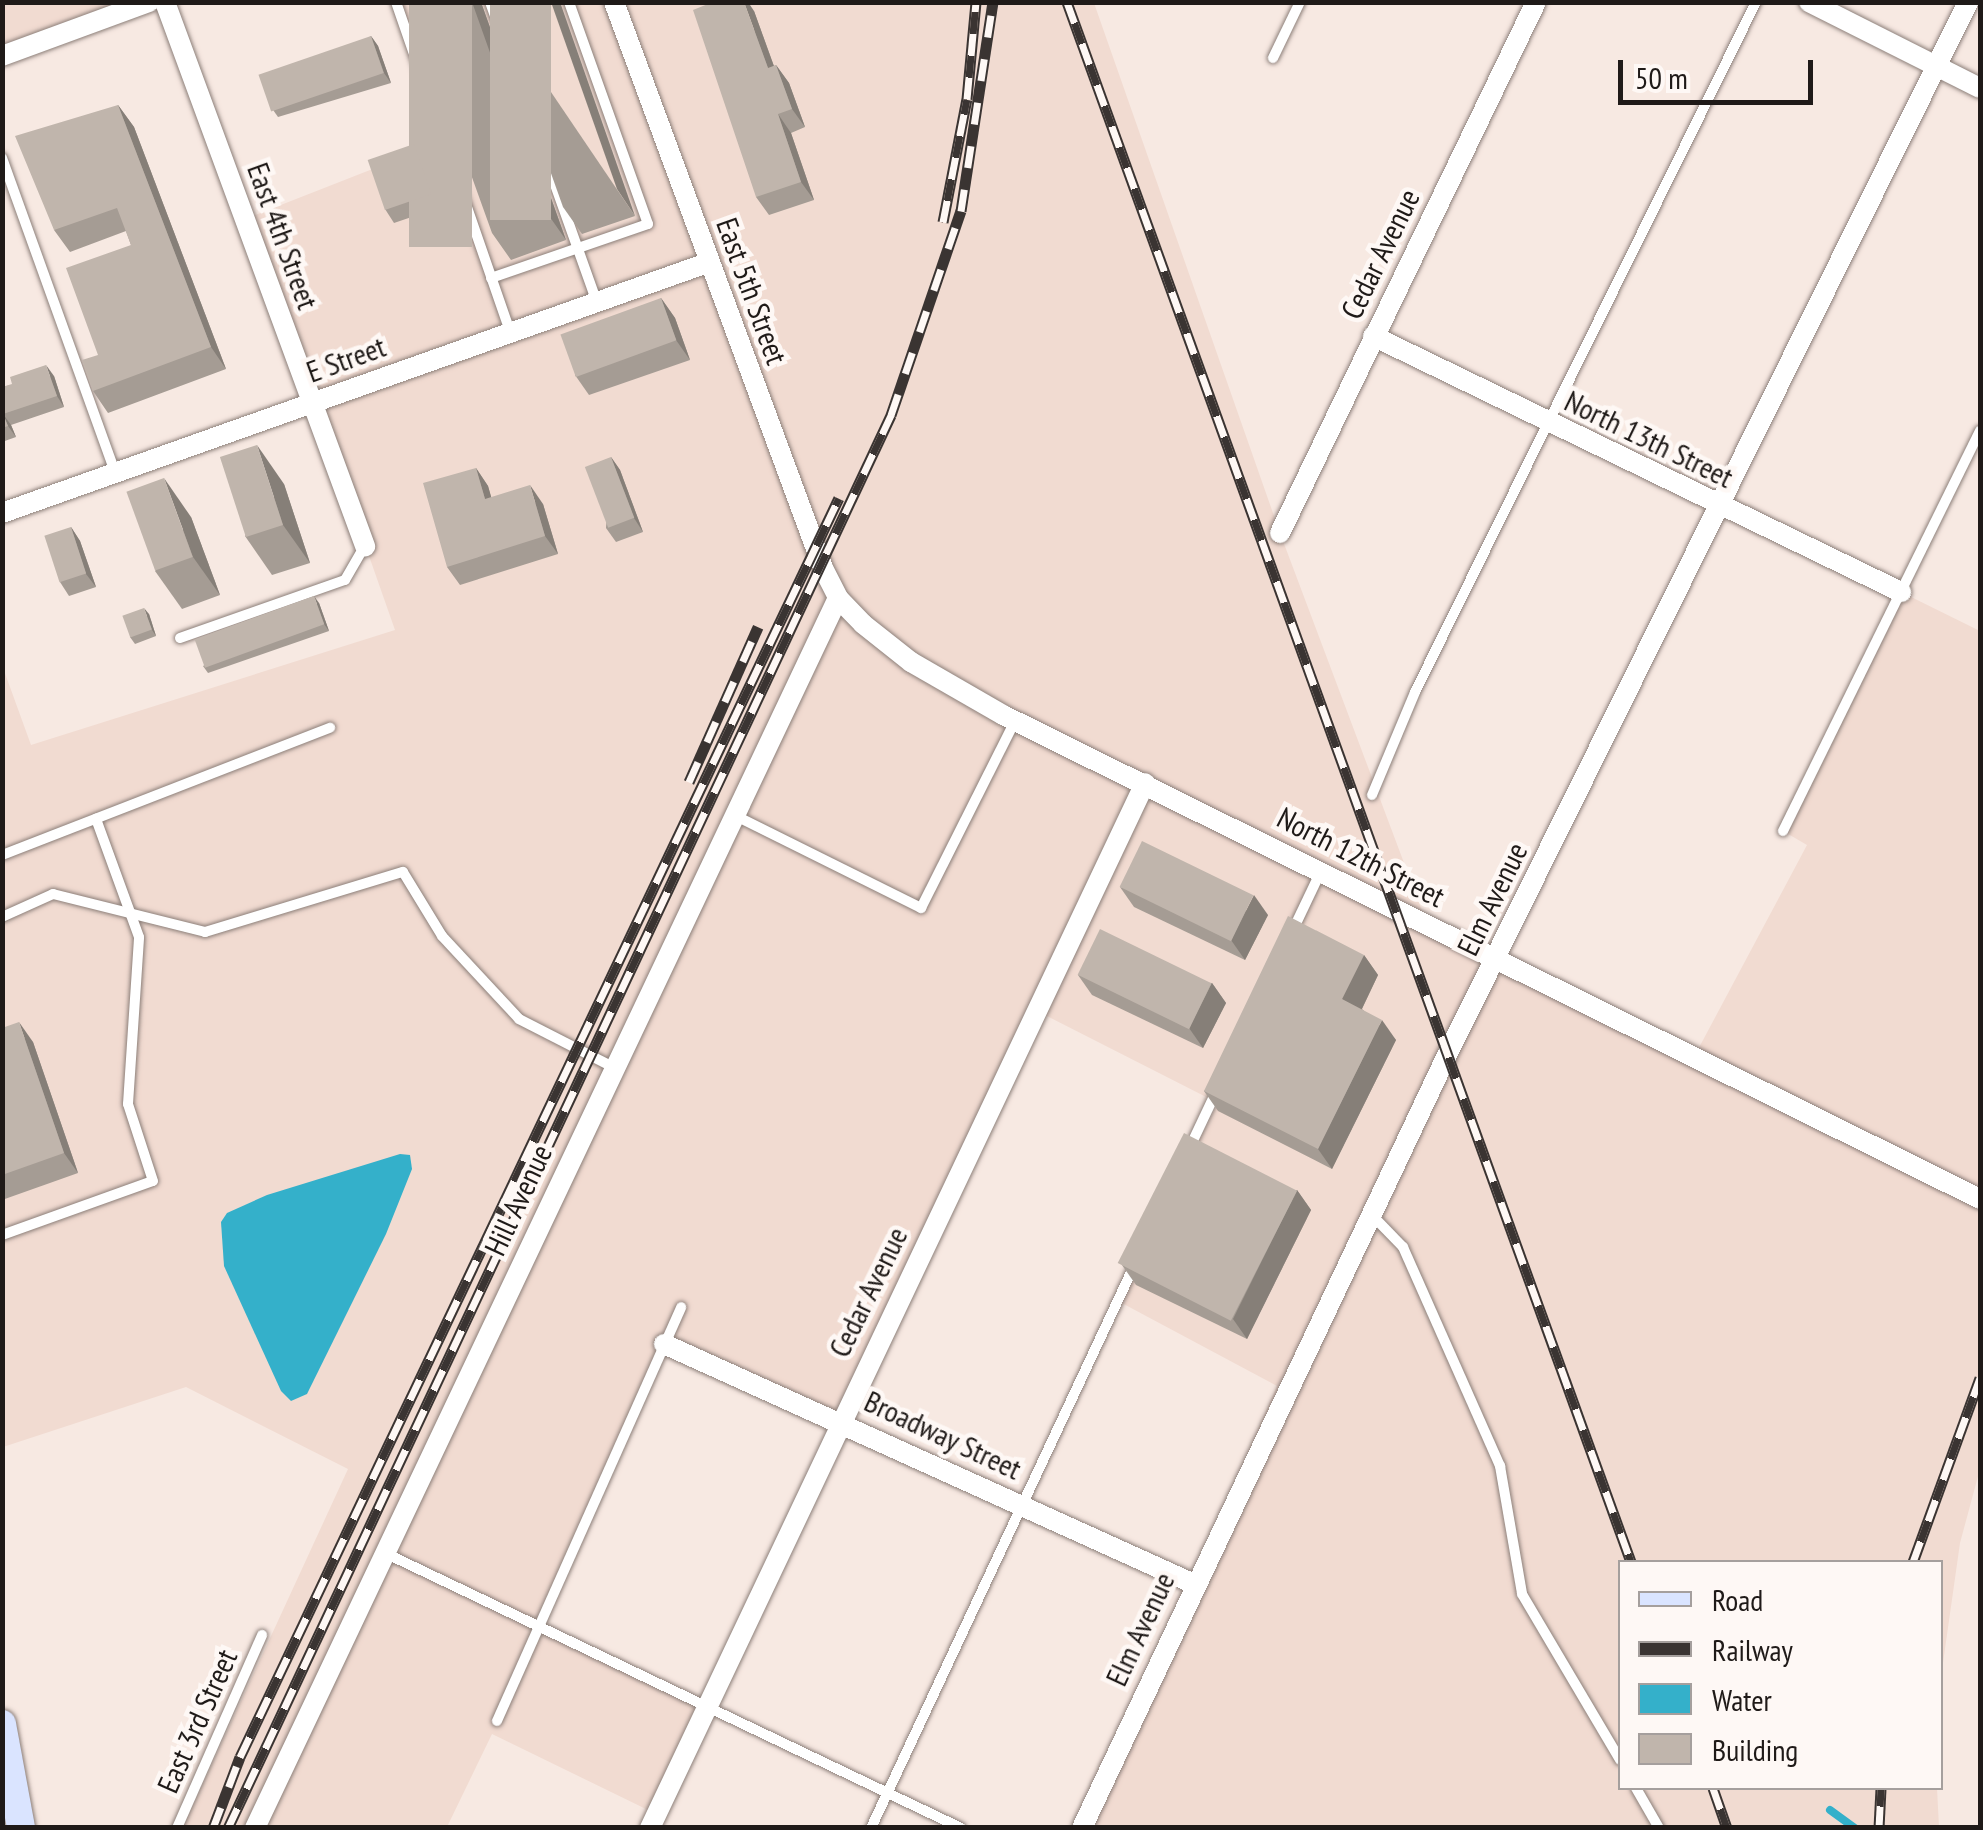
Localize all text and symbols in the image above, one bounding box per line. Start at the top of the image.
scale bar [1623,40,1818,102]
text: 50 m [1635,58,1688,97]
street label: East 4th Street [240,158,326,314]
street label: Cedar Avenue [1333,183,1427,325]
street label: East 5th Street [709,213,795,369]
street label: E Street [302,328,390,390]
street label: North 13th Street [1559,383,1739,495]
street label: North 12th Street [1271,799,1451,915]
street label: Elm Avenue [1449,836,1535,962]
street label: Hill Avenue [477,1139,559,1261]
street label: Cedar Avenue [821,1221,915,1363]
street label: Broadway Street [858,1383,1028,1487]
legend [1618,1560,1943,1790]
street label: Elm Avenue [1098,1566,1182,1692]
text: Road [1712,1580,1763,1619]
text: Railway [1712,1630,1793,1669]
street label: East 3rd Street [149,1644,245,1798]
text: Water [1712,1680,1772,1719]
text: Building [1712,1730,1798,1769]

